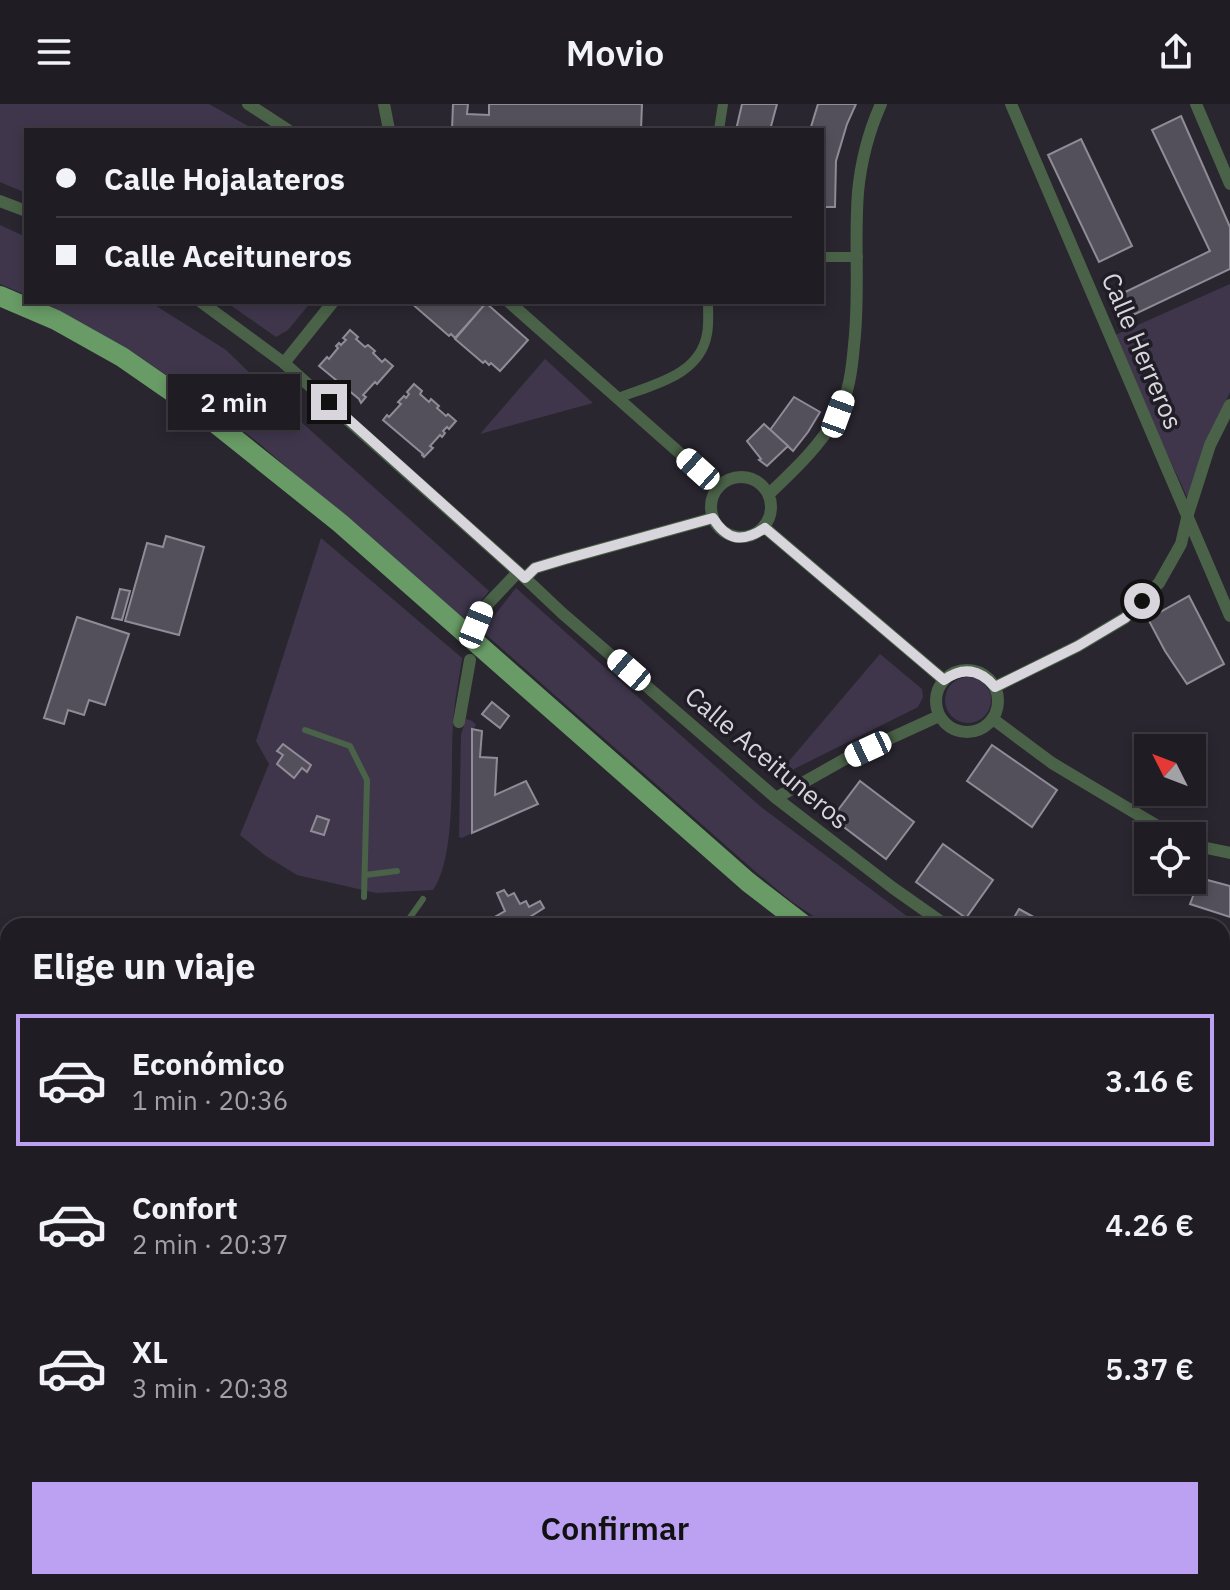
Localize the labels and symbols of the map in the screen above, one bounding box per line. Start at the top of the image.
street label: Calle Herreros [1095,267,1191,434]
callout: 2 min [169,374,301,430]
route end [311,384,347,420]
car [819,387,857,441]
car [672,444,724,494]
route start [1124,583,1160,619]
car [456,598,496,652]
car [603,645,655,695]
street label: Calle Aceituneros [678,679,857,836]
car [841,728,895,770]
north arrow [1134,734,1206,806]

